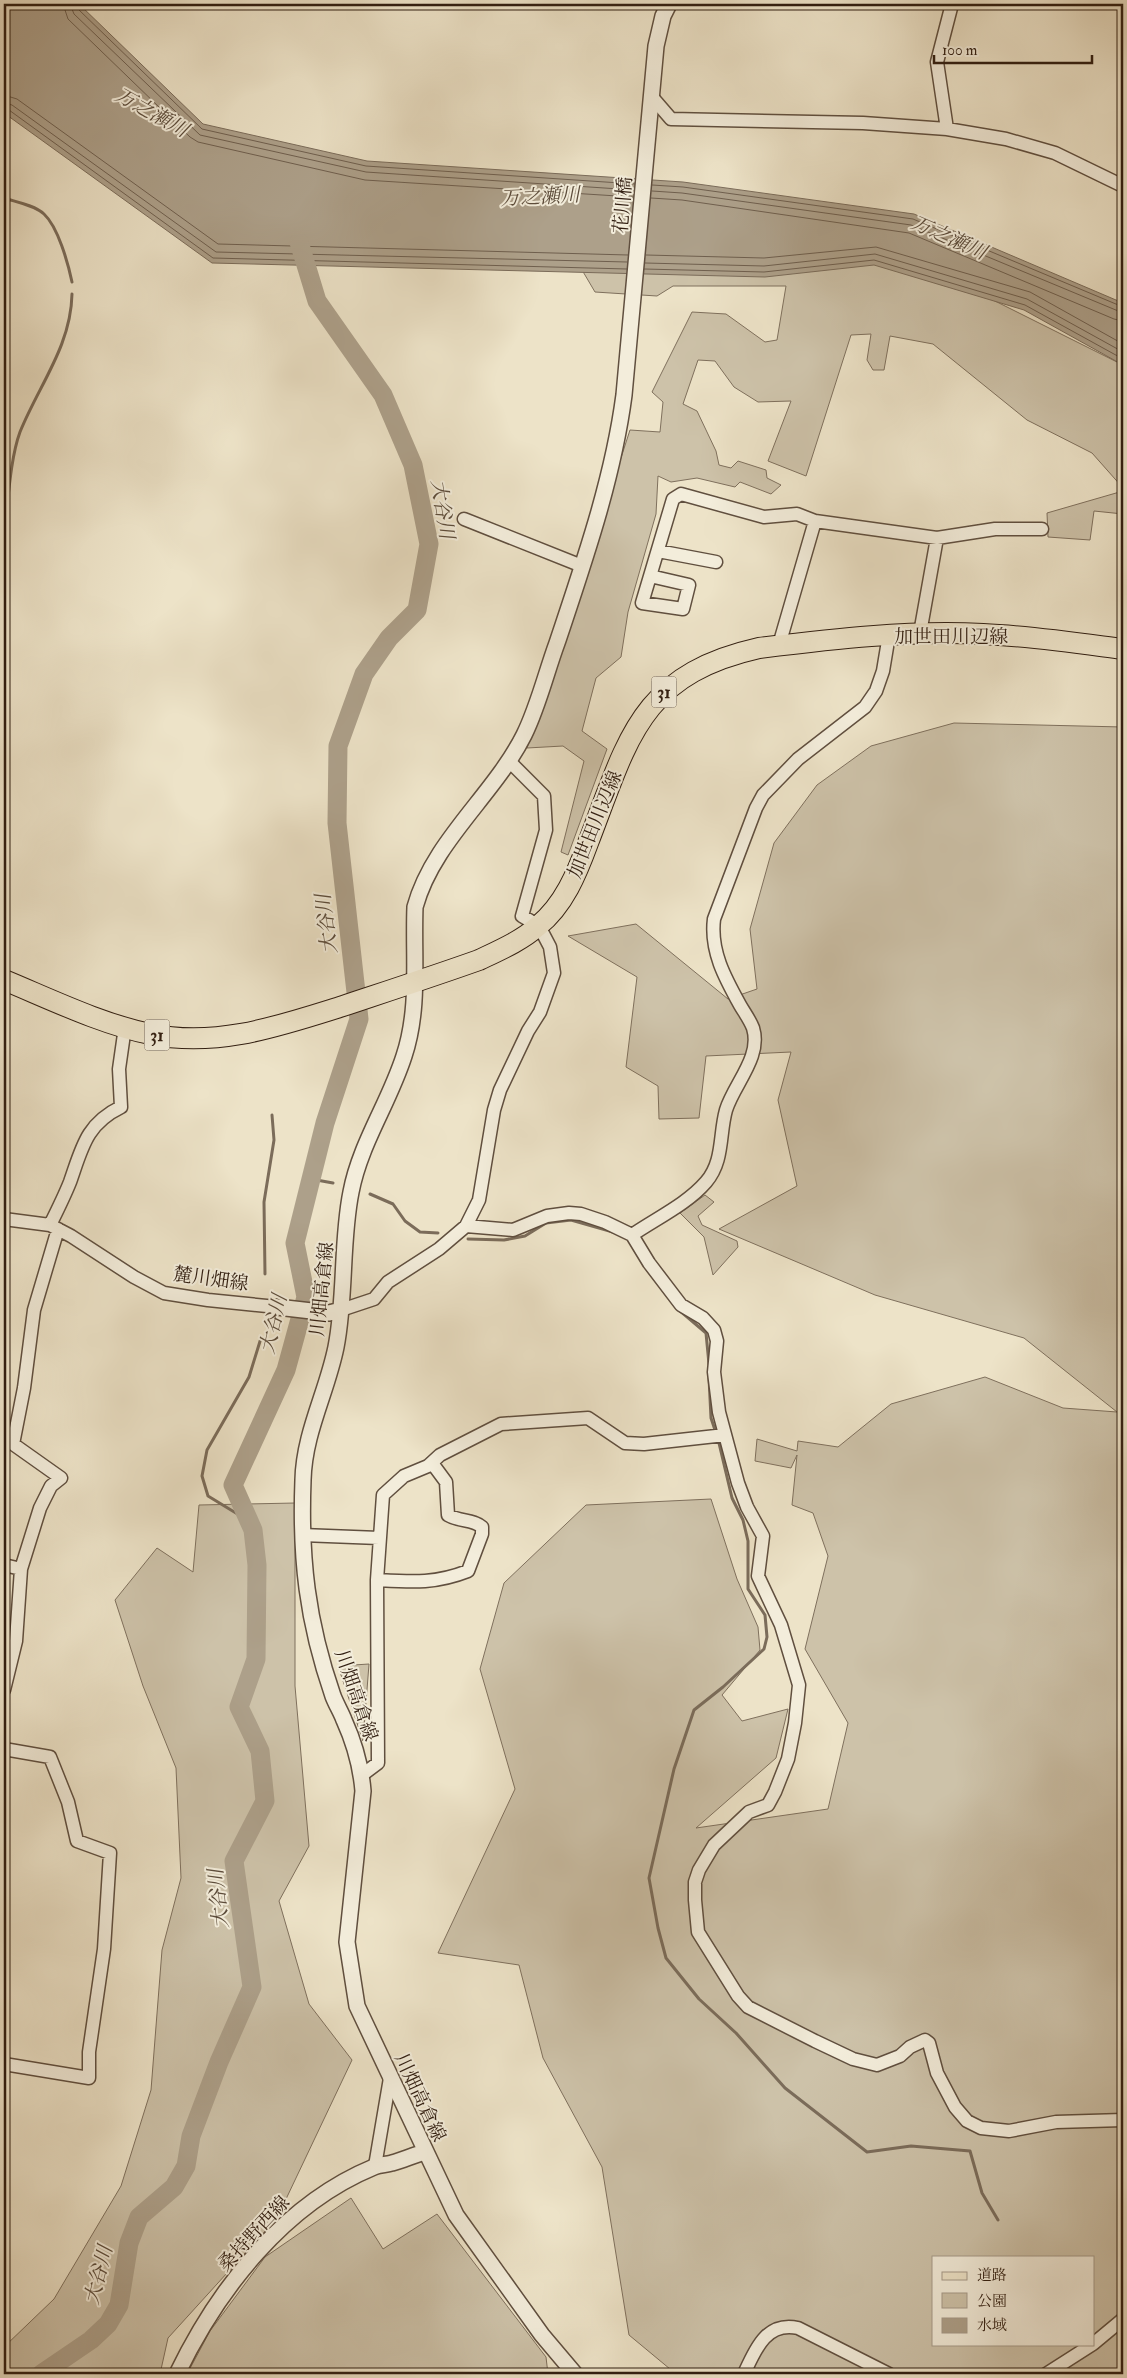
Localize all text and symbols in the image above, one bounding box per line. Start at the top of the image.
scale bar [934,32,1092,64]
text: 100 m [942,41,978,60]
water label: 万之瀬川 [111,82,195,144]
street label: 花川橋 [609,176,637,235]
water label: 万之瀬川 [499,182,583,211]
water label: 万之瀬川 [907,210,992,266]
water label: 大谷川 [425,477,460,543]
street label: 加世田川辺線 [894,625,1008,649]
road number: 31 [652,676,676,708]
street label: 加世田川辺線 [562,767,627,882]
water label: 大谷川 [310,891,343,955]
road number: 31 [144,1020,170,1050]
street label: 川畑高倉線 [305,1241,339,1338]
street label: 麓川畑線 [172,1262,250,1296]
water label: 大谷川 [255,1290,293,1356]
street label: 川畑高倉線 [329,1646,383,1744]
water label: 大谷川 [203,1866,234,1930]
street label: 川畑高倉線 [389,2049,451,2146]
street label: 桑持野西線 [213,2191,295,2277]
water label: 大谷川 [79,2241,118,2307]
legend [932,2256,1094,2346]
text: 道路 [977,2266,1007,2285]
text: 公園 [977,2292,1007,2311]
text: 水域 [977,2316,1007,2335]

